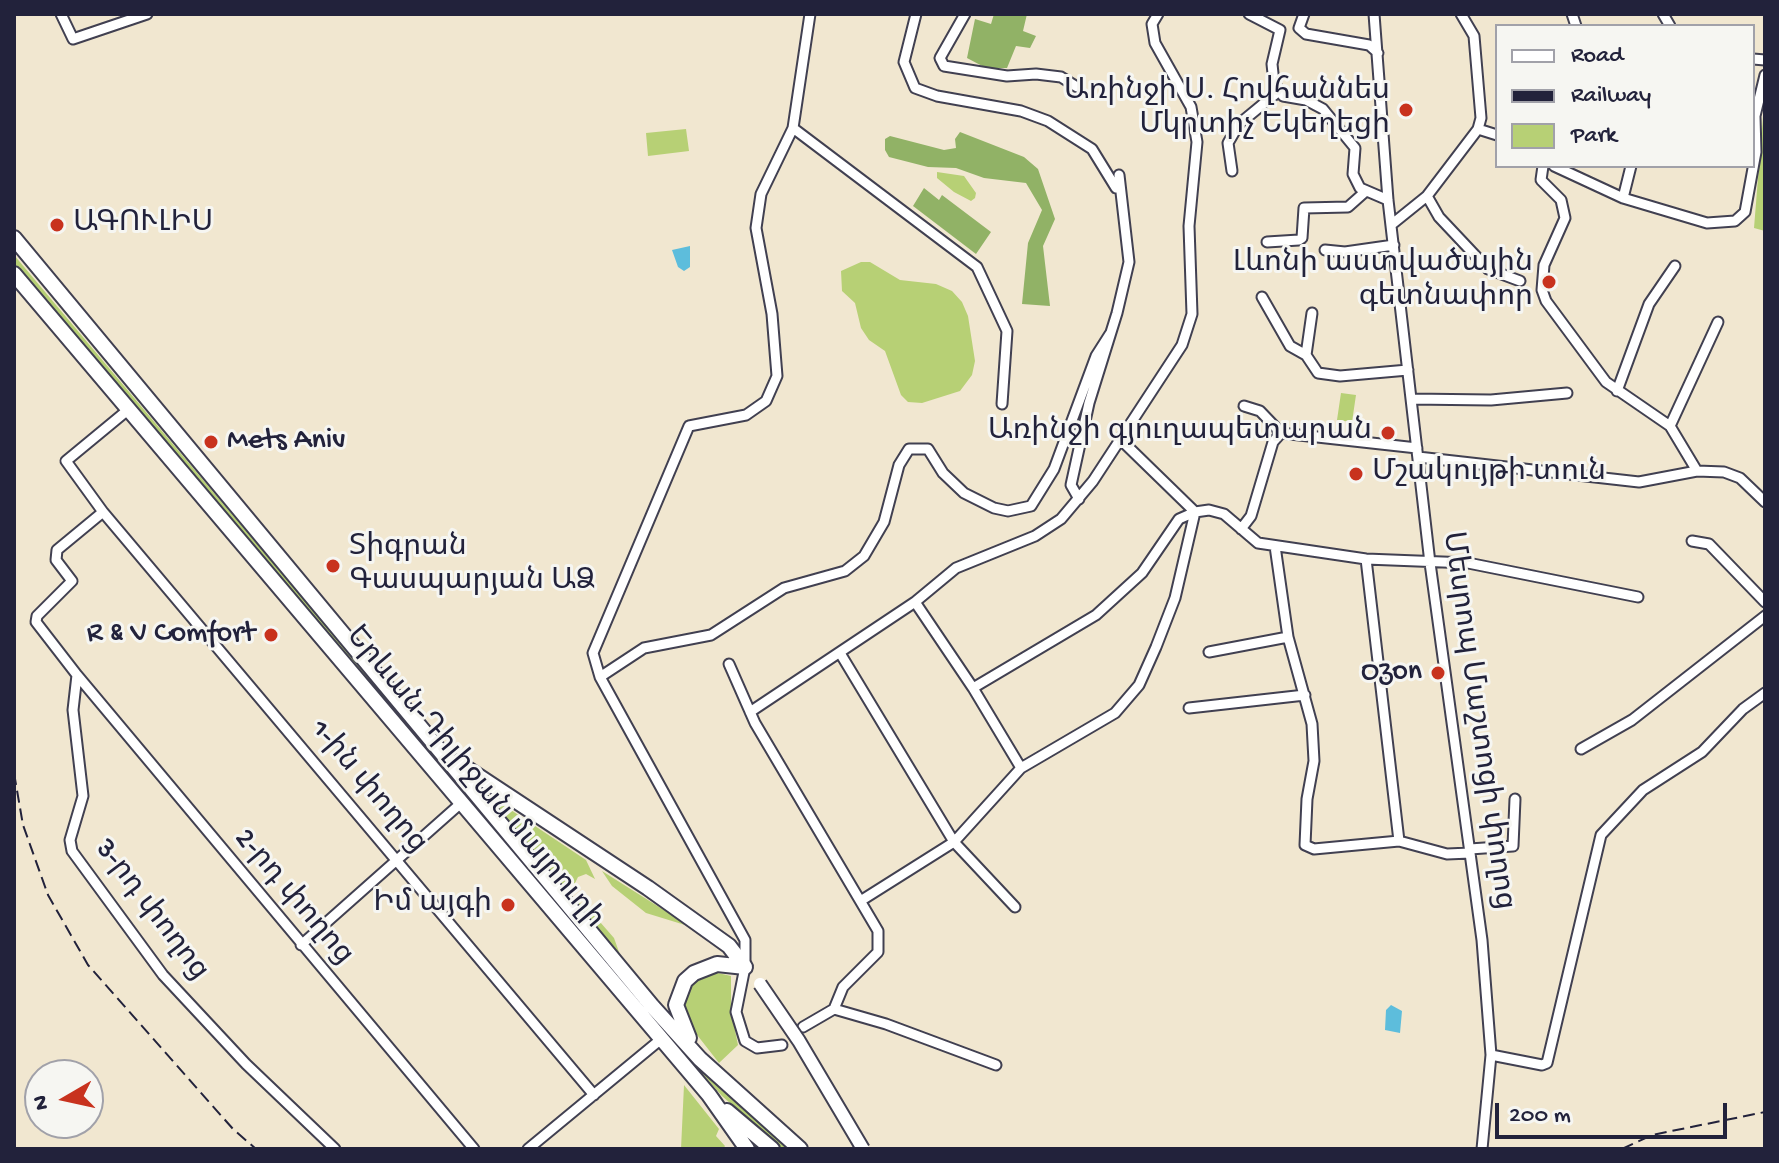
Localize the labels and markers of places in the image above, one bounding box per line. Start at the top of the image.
place label: Առինջի Ս. Հովհաննես Մկրտիչ Եկեղեցի [1064,75,1390,146]
marker: Առինջի Ս. Հովհաննես Մկրտիչ Եկեղեցի [1397,101,1415,119]
place label: ԱԳՈՒԼԻՍ [73,207,213,243]
marker: ԱԳՈՒԼԻՍ [48,216,66,234]
place label: Լևոնի աստվածային գետնափոր [1233,247,1533,318]
marker: Լևոնի աստվածային գետնափոր [1540,273,1558,291]
place label: Առինջի գյուղապետարան [988,415,1372,451]
place label: Mets Aniv [227,424,345,460]
marker: Առինջի գյուղապետարան [1379,424,1397,442]
marker: Mets Aniv [202,433,220,451]
place label: Մշակույթի տուն [1372,456,1606,492]
marker: Մշակույթի տուն [1347,465,1365,483]
place label: Տիգրան Գասպարյան ԱՁ [349,531,595,602]
marker: Տիգրան Գասպարյան ԱՁ [324,557,342,575]
place label: R & V Comfort [87,617,255,653]
marker: R & V Comfort [262,626,280,644]
place label: Ozon [1361,655,1422,691]
marker: Ozon [1429,664,1447,682]
place label: Իմ այգի [373,887,492,923]
marker: Իմ այգի [499,896,517,914]

